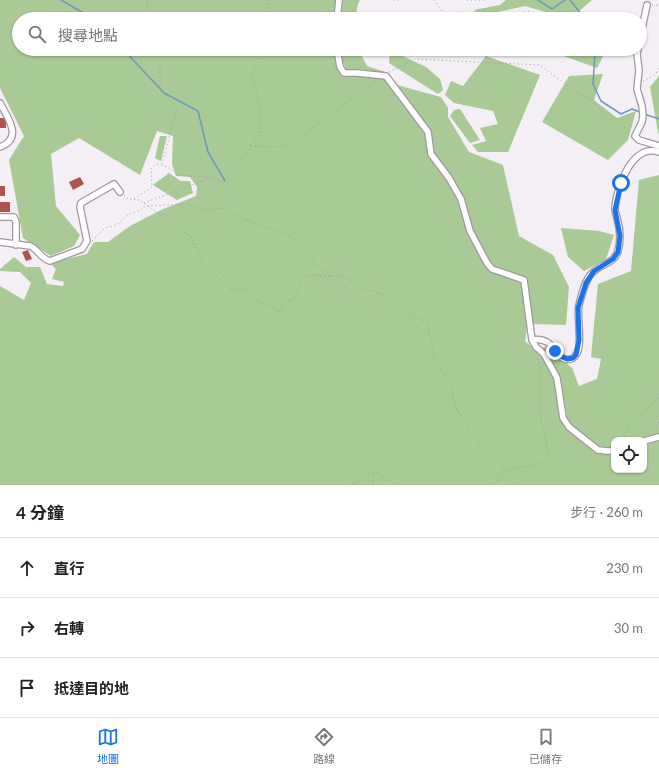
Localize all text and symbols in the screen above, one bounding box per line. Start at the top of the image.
search box [12,12,647,56]
icon: search [26,23,48,45]
text: 搜尋地點 [58,26,118,44]
route start [612,174,630,192]
route end [546,342,564,360]
map controls [611,437,647,473]
button: locate [611,437,647,473]
text: 4 分鐘 [16,502,64,523]
text: 步行 · 260 m [570,504,643,520]
icon: ahead [16,557,38,579]
text: 直行 [54,559,84,577]
text: 230 m [606,560,643,576]
icon: right [16,617,38,639]
text: 右轉 [54,619,84,637]
text: 30 m [614,620,643,636]
icon: arrive [16,677,38,699]
text: 抵達目的地 [54,679,129,697]
tab: 地圖 [97,726,119,766]
tab: 路線 [313,726,335,766]
tab: 已儲存 [529,726,562,766]

